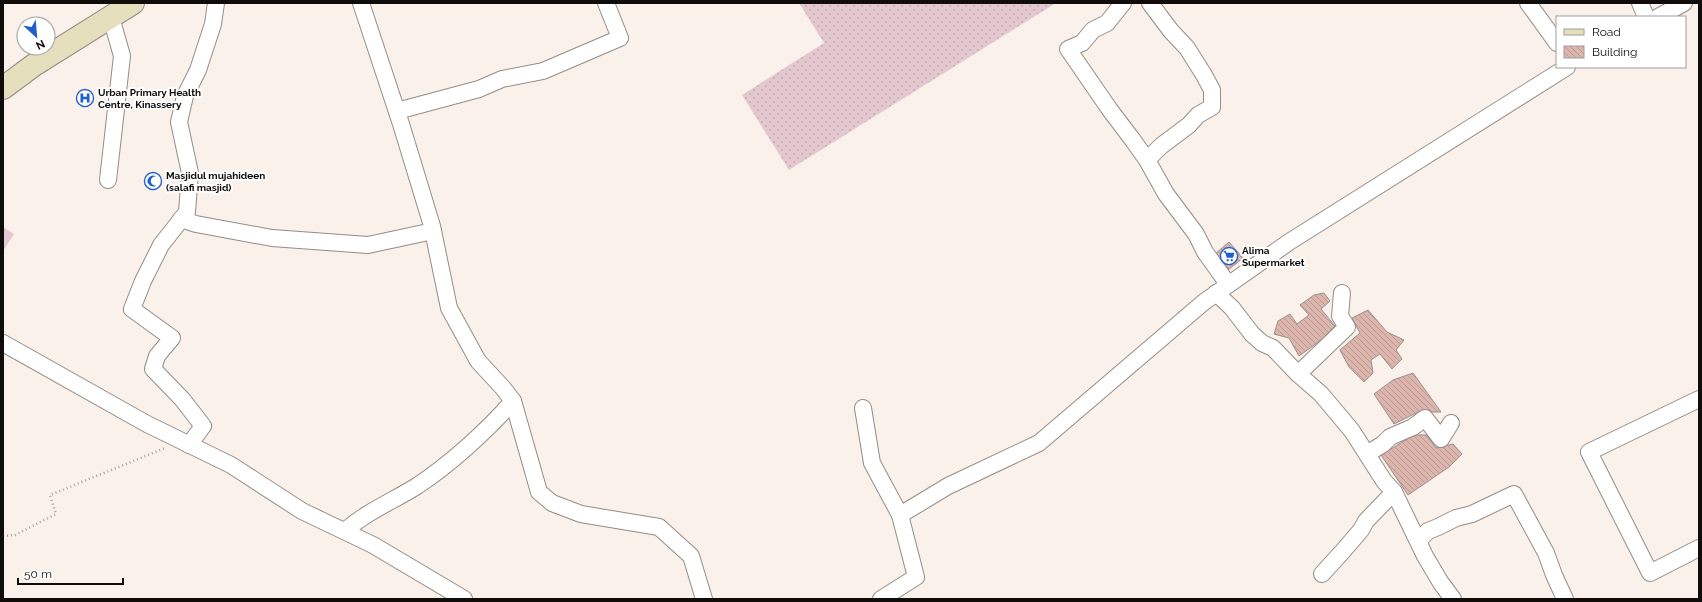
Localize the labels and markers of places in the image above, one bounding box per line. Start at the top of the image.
place label: Urban Primary Health Centre, Kinassery [98,87,201,110]
hospital icon: Urban Primary Health Centre, Kinassery [75,88,95,108]
place label: Masjidul mujahideen (salafi masjid) [166,170,265,193]
mosque icon: Masjidul mujahideen (salafi masjid) [143,171,163,191]
place label: Alima Supermarket [1242,245,1305,268]
supermarket icon: Alima Supermarket [1219,246,1239,266]

